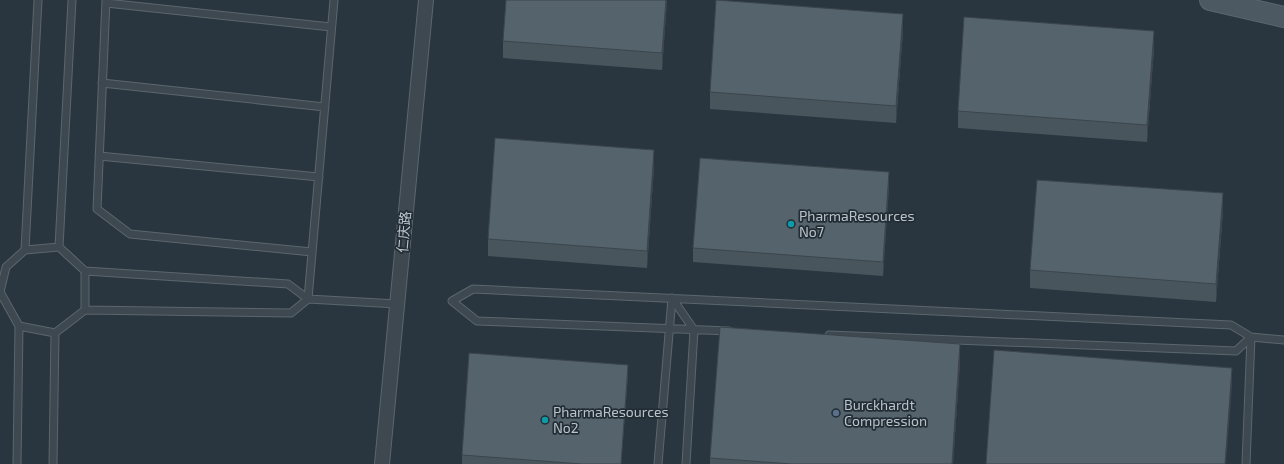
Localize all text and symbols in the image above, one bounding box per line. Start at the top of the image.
place label: PharmaResources No7 [799,207,915,240]
street label: 仁庆路 [393,210,414,254]
marker: PharmaResources No7 [786,219,796,229]
place label: Burckhardt Compression [844,396,927,429]
place label: PharmaResources No2 [553,403,669,436]
marker: Burckhardt Compression [831,408,841,418]
marker: PharmaResources No2 [540,415,550,425]

